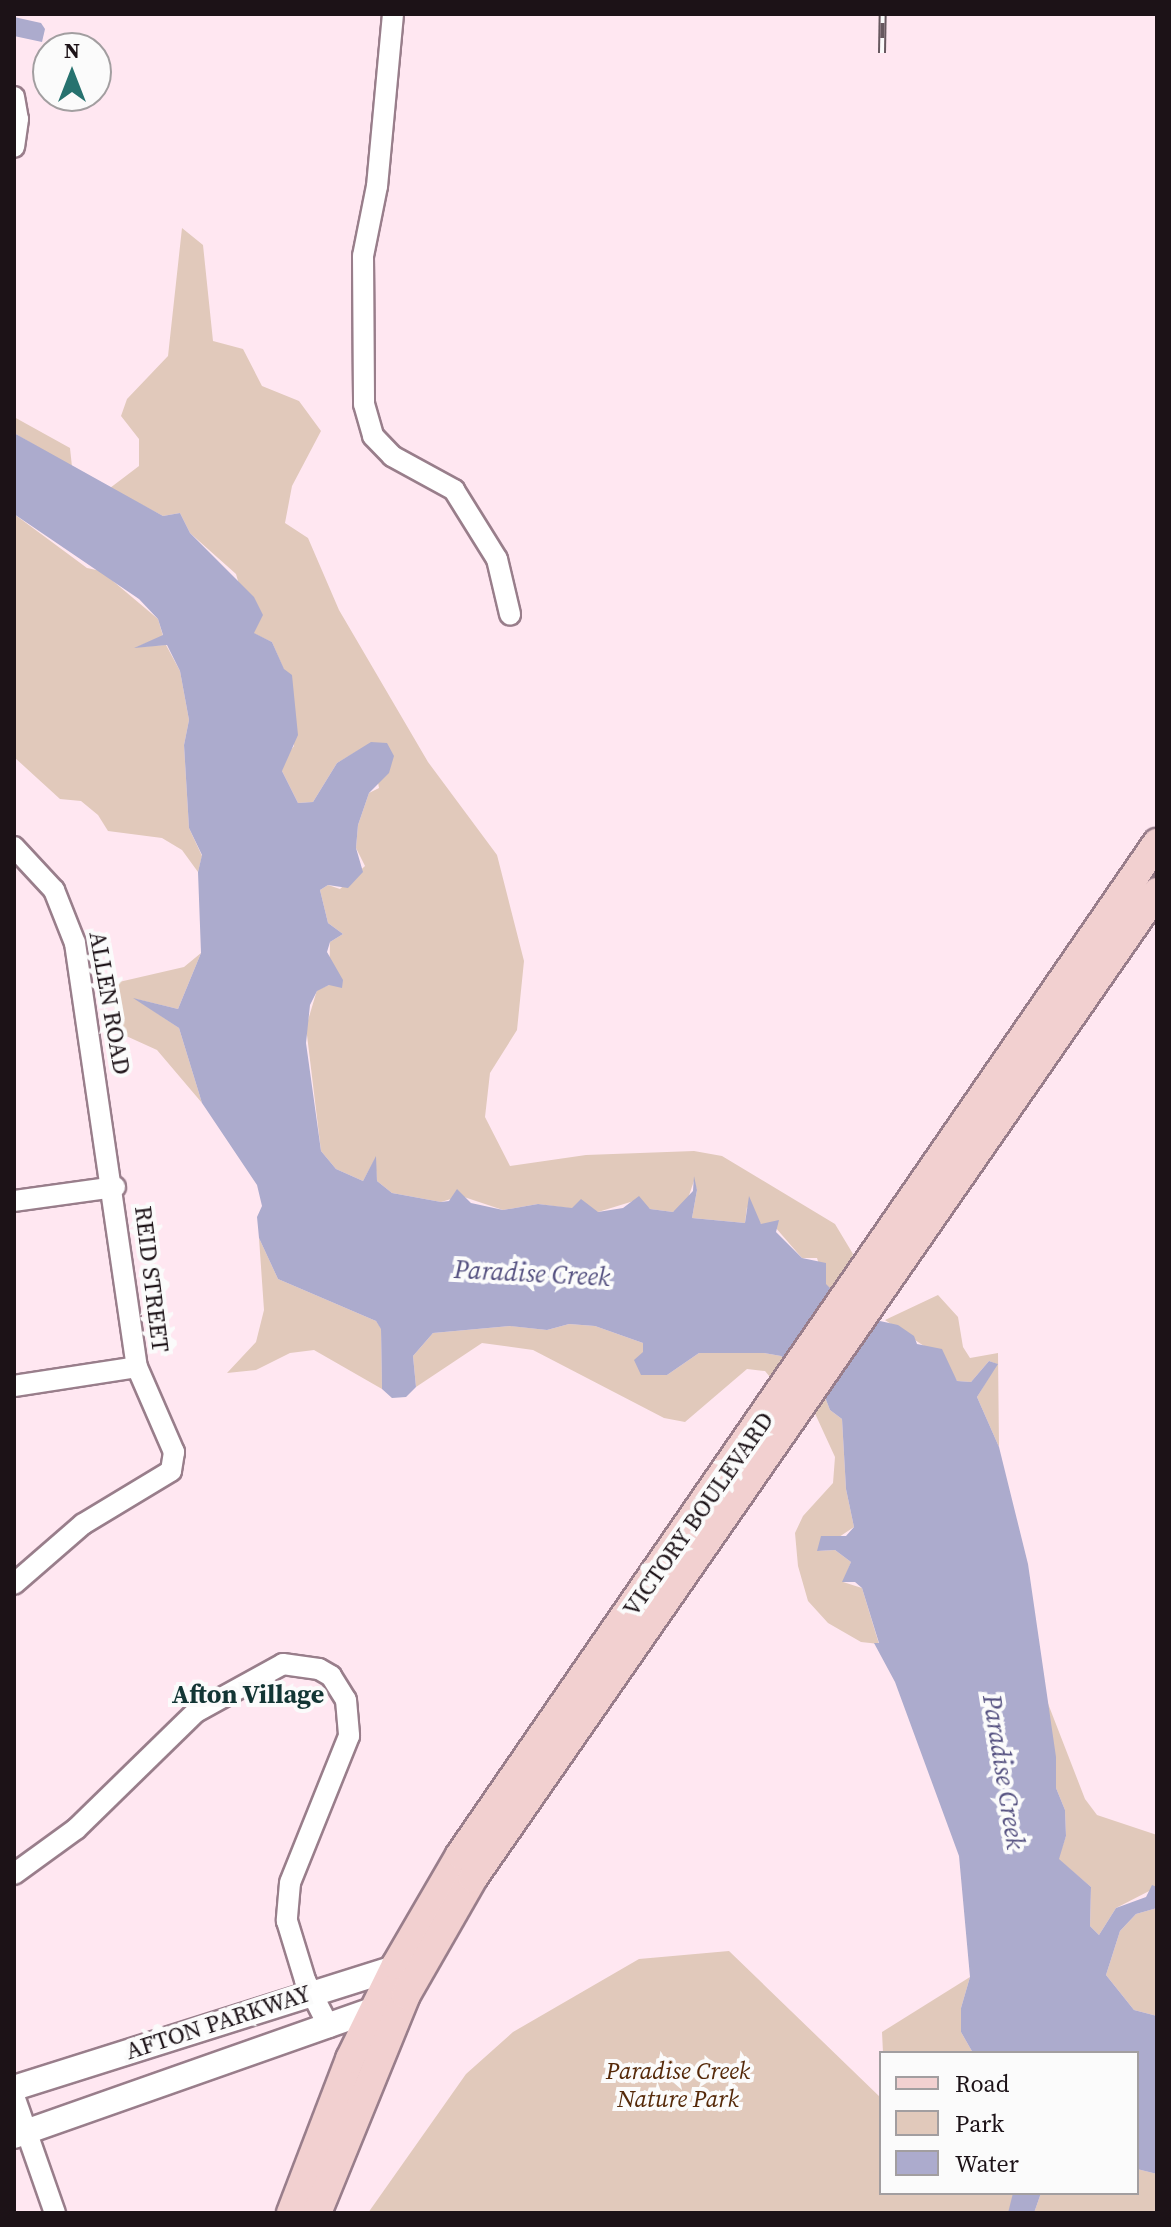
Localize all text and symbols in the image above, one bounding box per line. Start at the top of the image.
north arrow [32,32,112,112]
text: N [64,35,80,65]
street label: ALLEN ROAD [83,929,137,1077]
street label: REID STREET [129,1204,175,1354]
water label: Paradise Creek [453,1254,611,1294]
street label: VICTORY BOULEVARD [616,1406,780,1622]
district label: Afton Village [171,1679,325,1711]
water label: Paradise Creek [975,1692,1031,1852]
street label: AFTON PARKWAY [122,1978,314,2066]
legend [879,2051,1139,2195]
park label: Paradise Creek Nature Park [606,2057,750,2113]
text: Road [955,2067,1009,2100]
text: Park [955,2107,1004,2140]
text: Water [955,2147,1019,2180]

